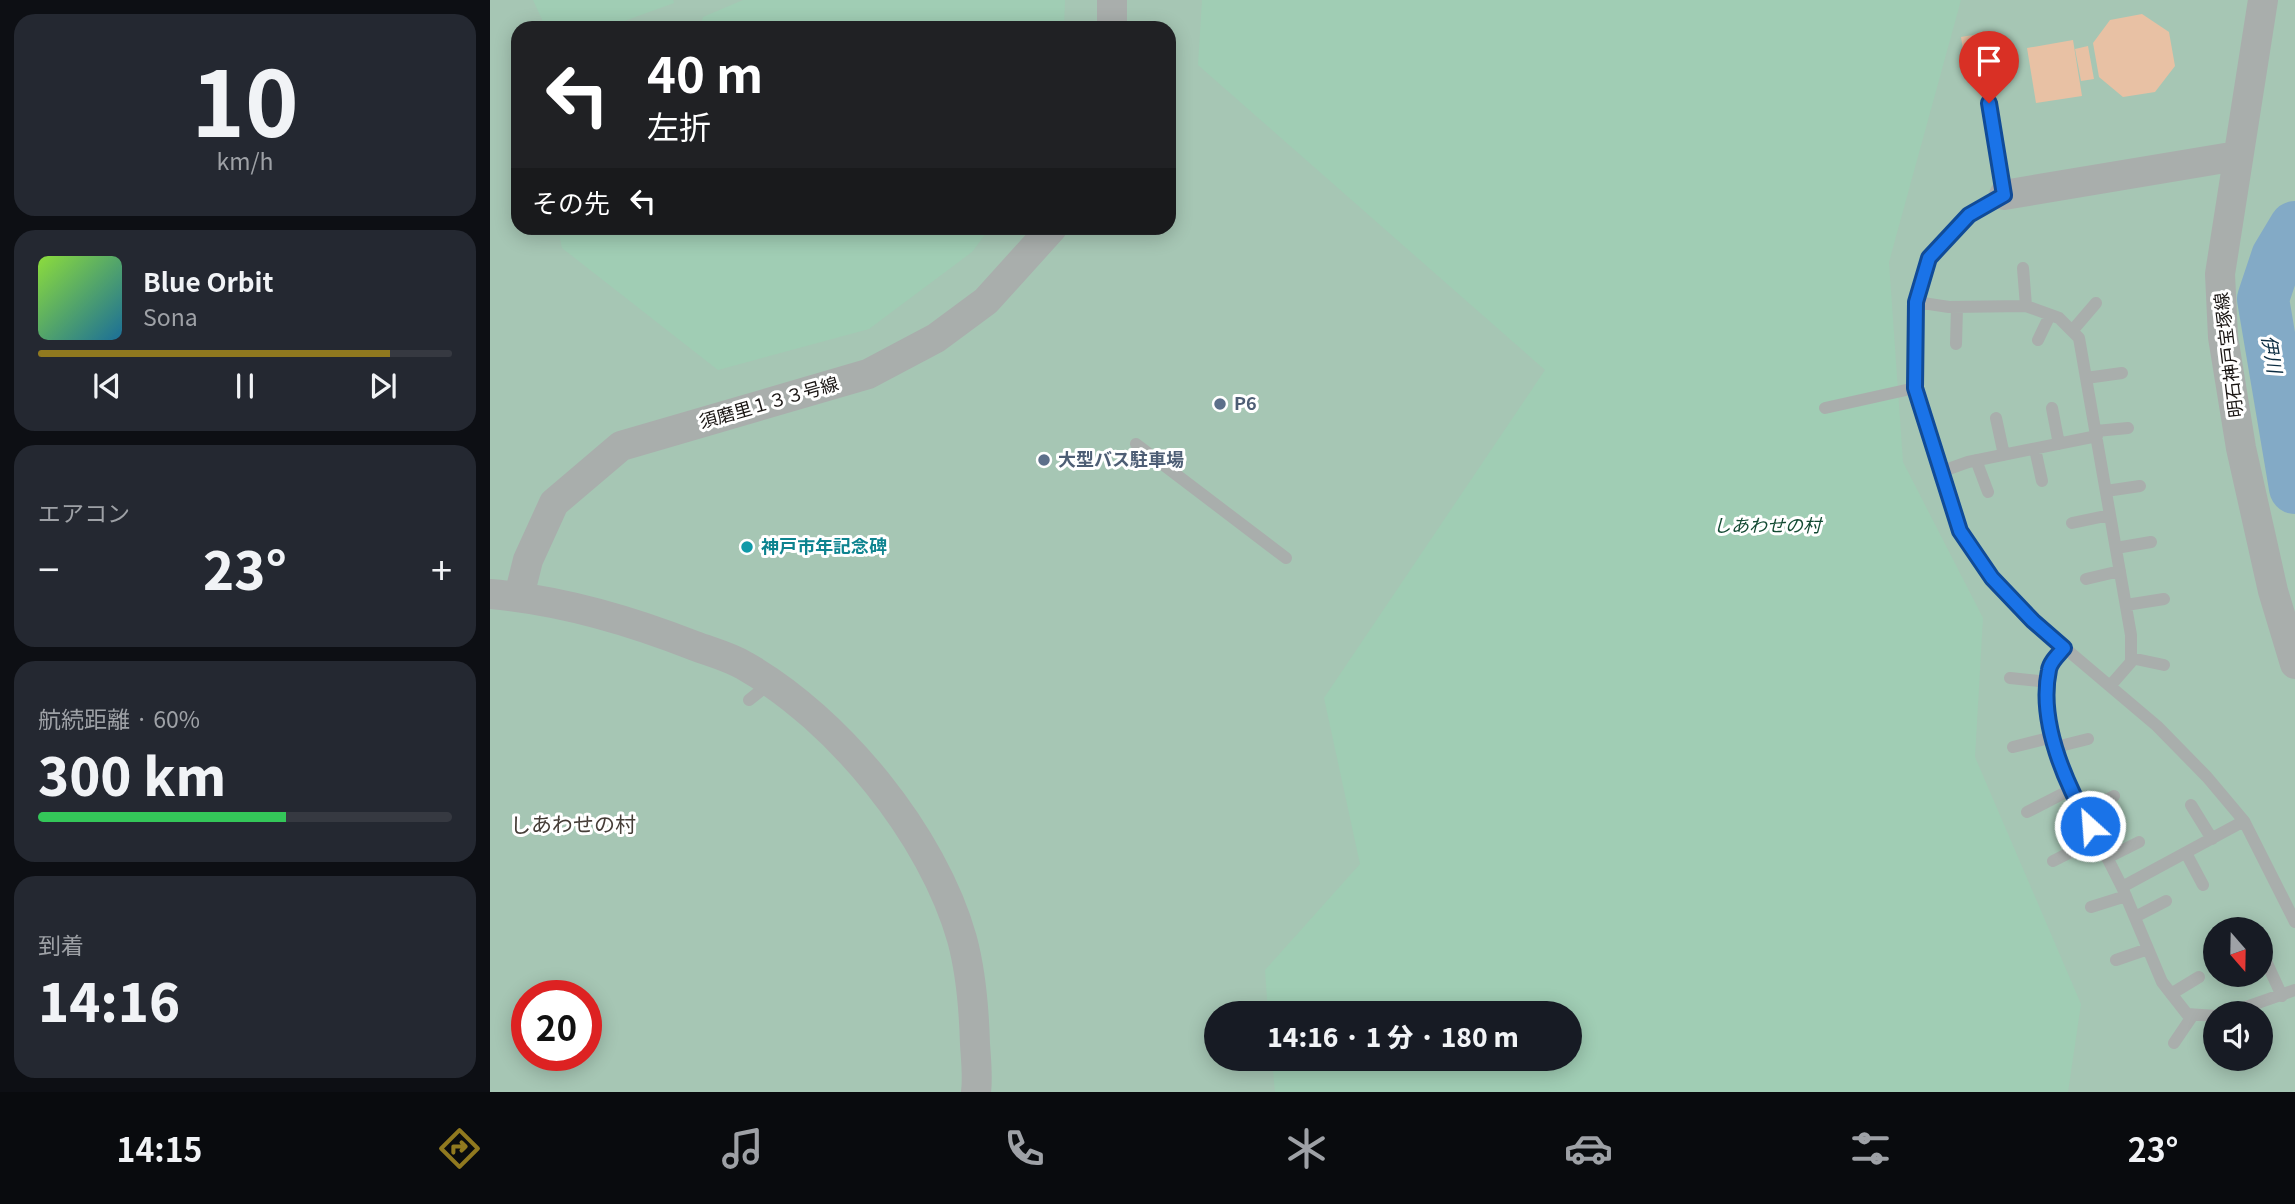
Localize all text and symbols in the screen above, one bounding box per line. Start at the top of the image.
text: 10 [191,31,299,163]
pin [1959,31,2019,103]
text: 40 m [647,36,763,107]
icon: arrive [1970,42,2008,80]
icon: left [532,49,623,140]
text: 左折 [647,102,711,148]
text: km/h [217,143,273,177]
icon: left [624,182,662,220]
text: その先 [532,183,610,220]
text: Blue Orbit [143,262,273,299]
street label: 明石神戸宝塚線 [2206,291,2248,419]
text: Sona [143,299,198,333]
water label: 伊川 [2257,333,2290,377]
icon: previous [88,367,126,405]
icon: pause [226,367,264,405]
icon: next [364,367,402,405]
street label: 須磨里１３３号線 [696,369,841,433]
place label: P6 [1234,389,1257,415]
marker: P6 [1212,396,1228,412]
place label: 大型バス駐車場 [1058,445,1184,471]
marker: 大型バス駐車場 [1036,452,1052,468]
text: エアコン [38,495,130,529]
park label: しあわせの村 [1713,511,1824,537]
text: 23° [203,530,287,605]
place label: 神戸市年記念碑 [761,532,887,558]
marker: 神戸市年記念碑 [739,539,755,555]
text: − [38,540,59,595]
text: + [431,540,452,595]
text: 航続距離 · 60% [38,701,200,735]
text: 300 km [38,736,226,811]
position arrow [2053,789,2127,863]
district label: しあわせの村 [510,808,636,838]
north arrow [2203,917,2273,987]
map controls [2203,917,2273,1071]
text: 到着 [38,927,84,961]
text: 14:16 [38,962,180,1037]
speed limit sign: 20 [511,980,602,1071]
button: sound [2203,1001,2273,1071]
text: 14:16 · 1 分 · 180 m [1267,1017,1519,1054]
icon: directions [435,1124,484,1173]
icon: music [718,1124,767,1173]
icon: phone [1000,1124,1049,1173]
icon: climate [1282,1124,1331,1173]
icon: car [1564,1124,1613,1173]
icon: filters [1846,1124,1895,1173]
text: 14:15 [117,1125,202,1171]
text: 23° [2128,1125,2178,1171]

